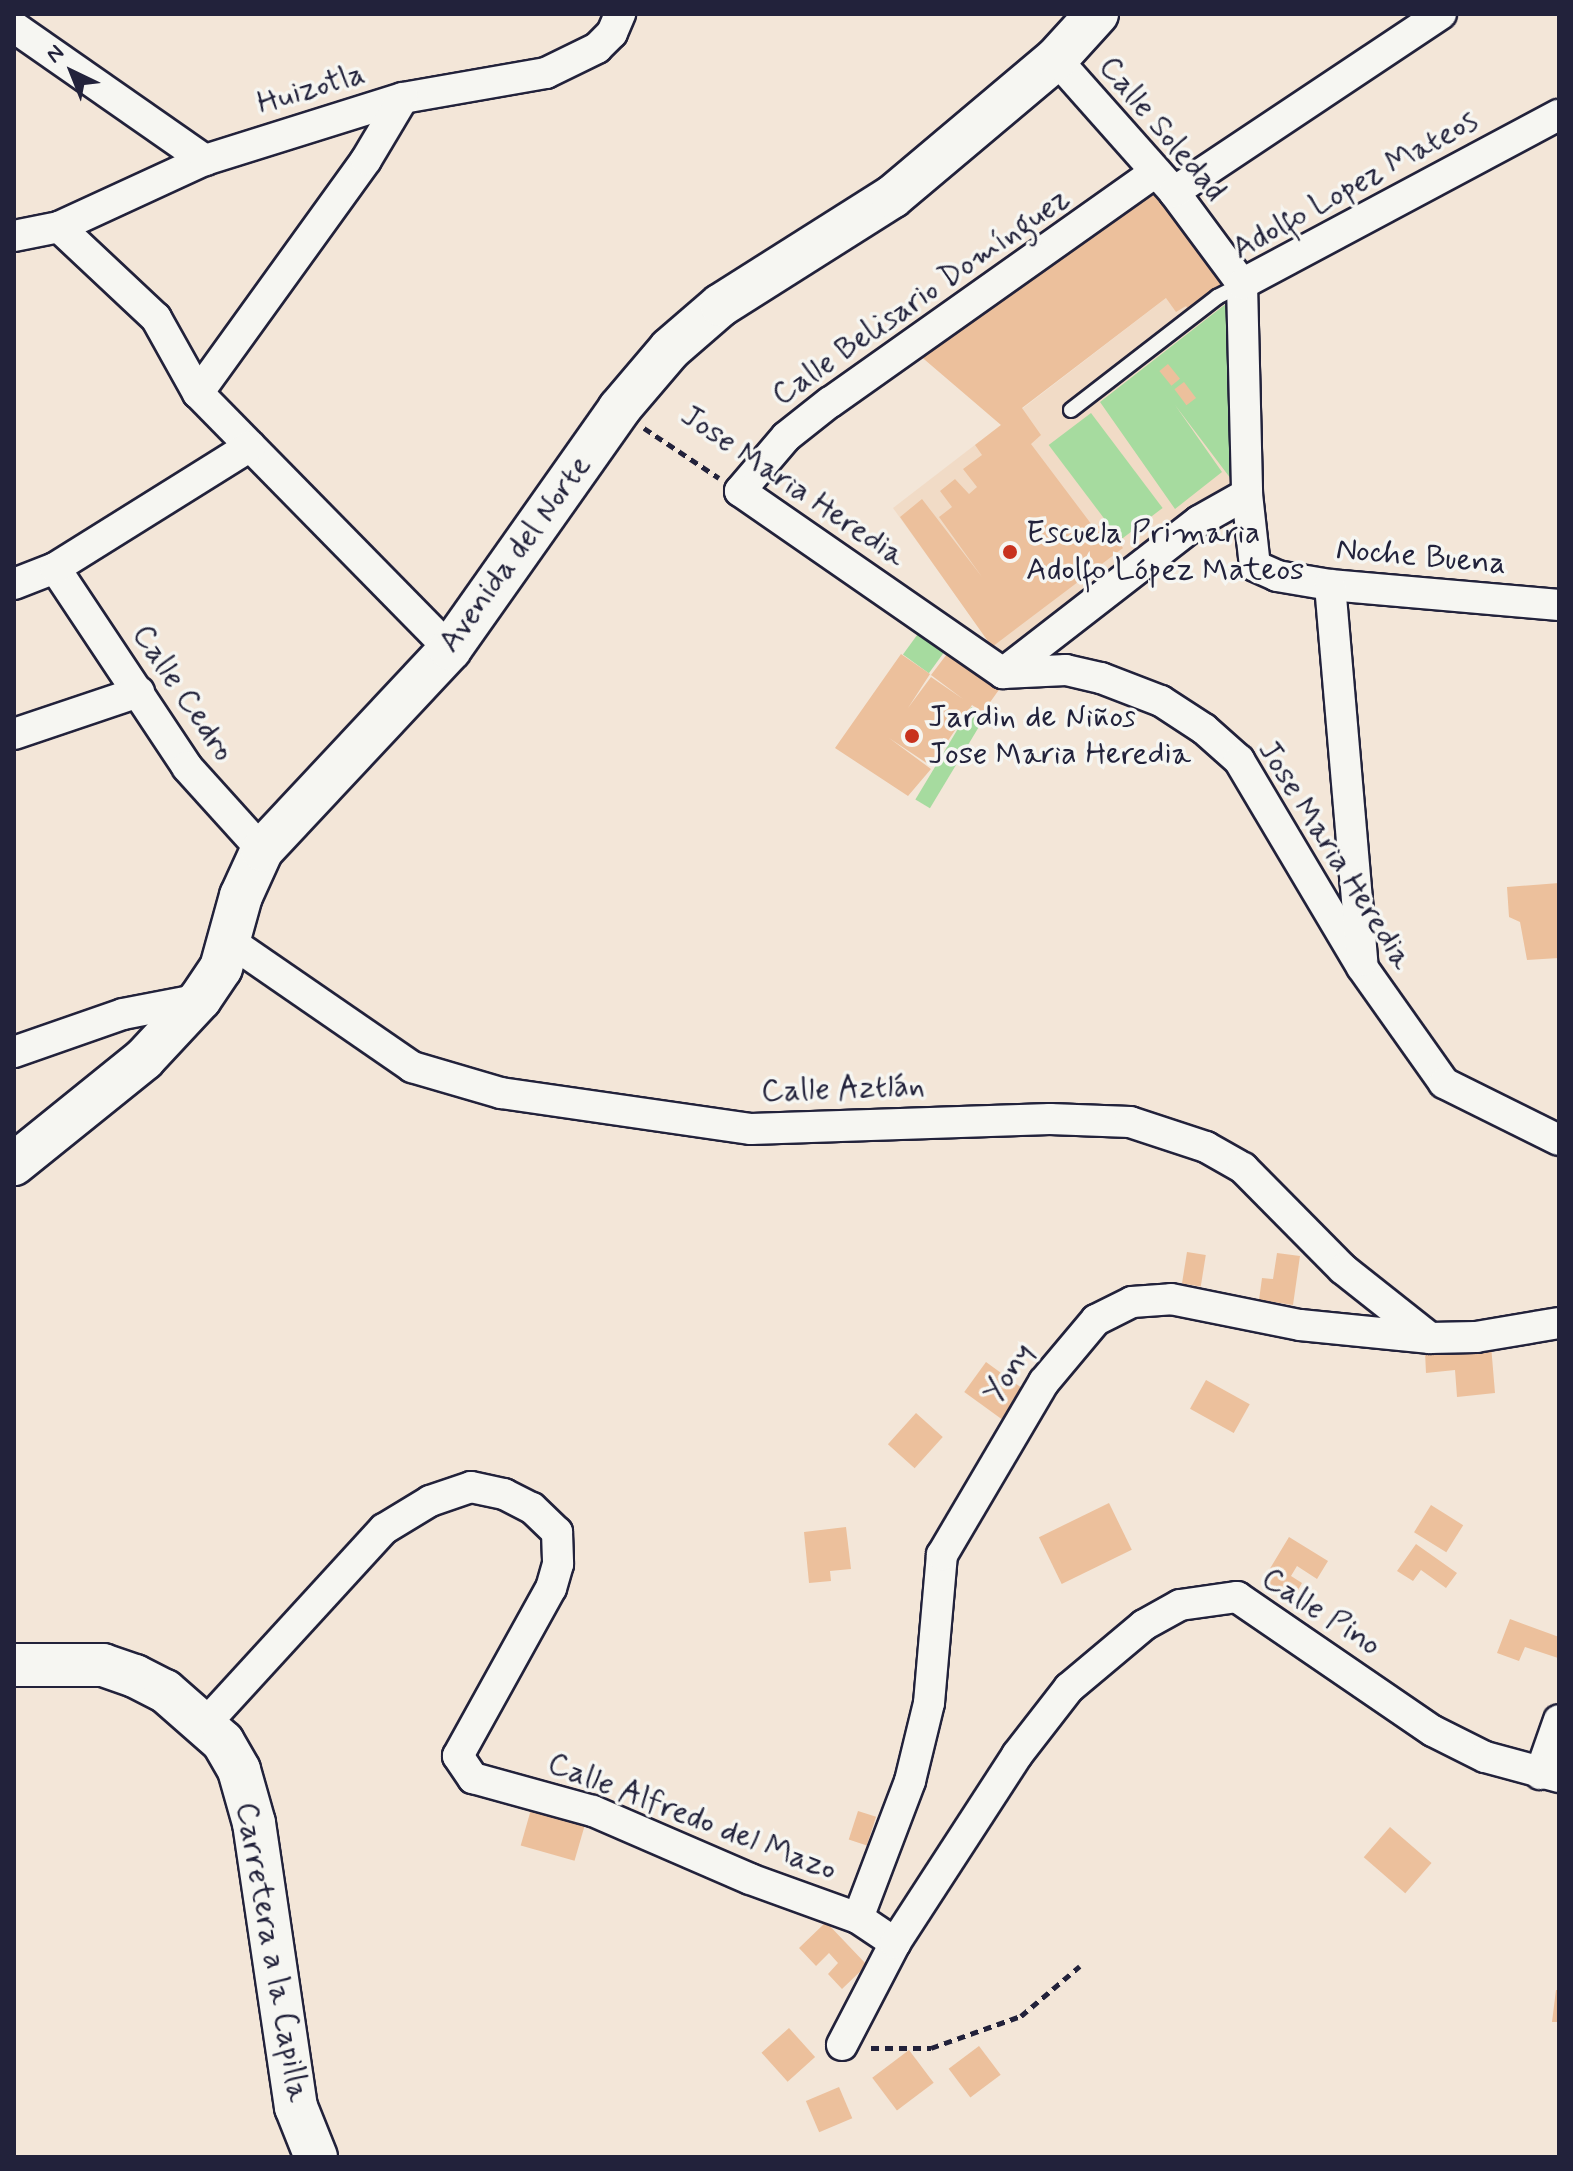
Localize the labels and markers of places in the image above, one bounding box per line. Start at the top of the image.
place label: Escuela Primaria Adolfo López Mateos [1026,515,1297,590]
marker: Escuela Primaria Adolfo López Mateos [1001,543,1019,561]
place label: Jardin de Niños Jose Maria Heredia [928,699,1195,774]
marker: Jardin de Niños Jose Maria Heredia [903,727,921,745]

